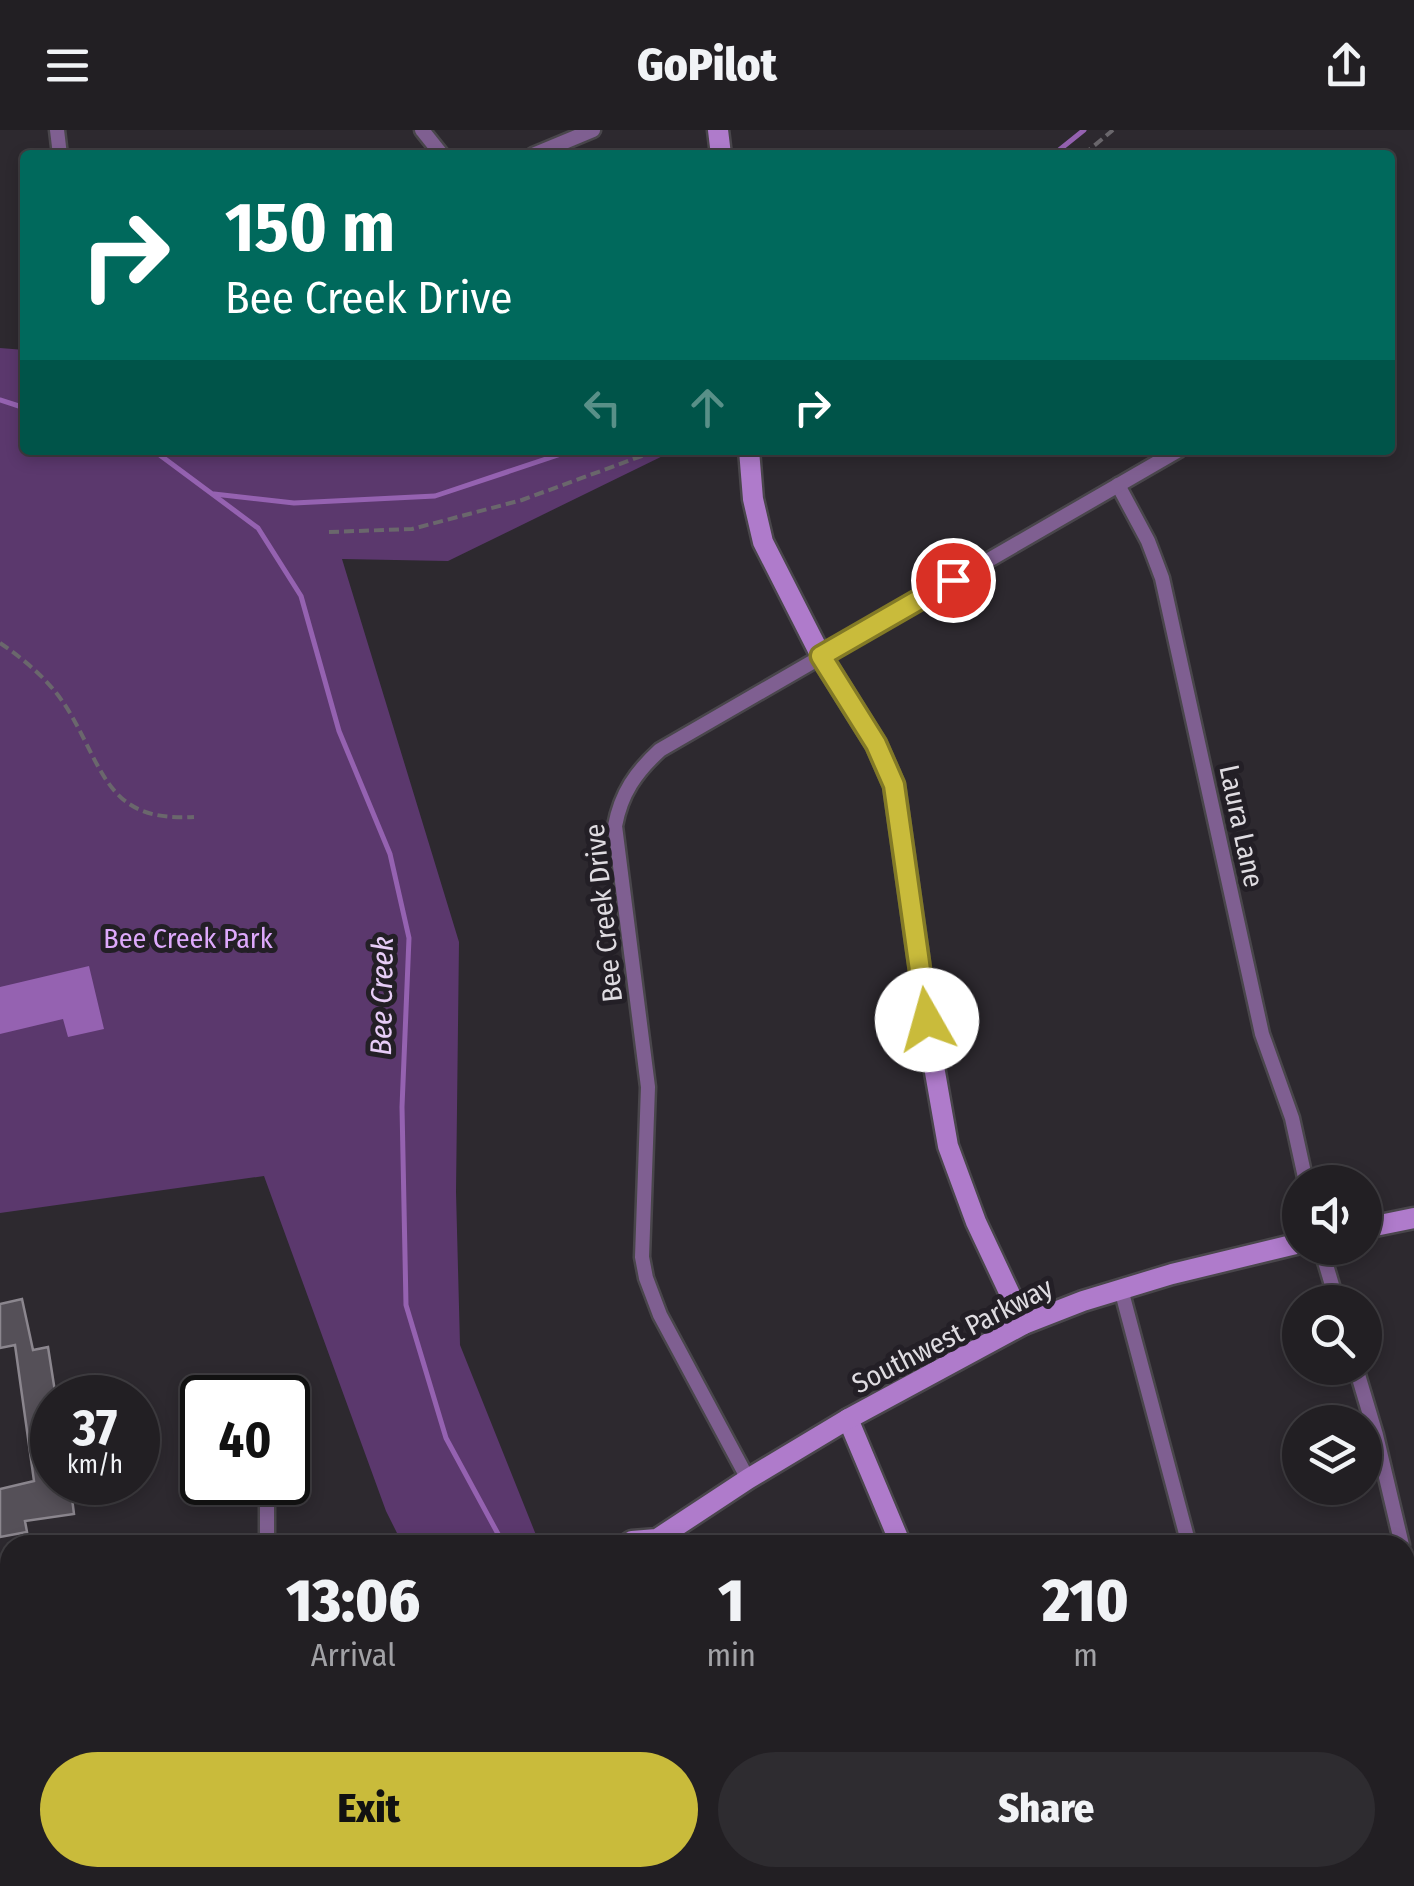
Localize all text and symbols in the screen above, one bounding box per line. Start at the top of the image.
icon: menu [40,38,95,93]
text: GoPilot [637,38,777,92]
icon: share [1319,38,1374,93]
text: 150 m [225,186,395,270]
icon: right [60,190,190,320]
text: Bee Creek Drive [225,271,513,325]
icon: left [575,380,630,435]
icon: ahead [680,380,735,435]
icon: right [785,380,840,435]
pin [911,538,996,623]
icon: arrive [926,553,981,608]
street label: Laura Lane [1212,762,1271,890]
street label: Bee Creek Drive [578,822,629,1004]
park label: Bee Creek Park [103,922,274,955]
water label: Bee Creek [363,936,401,1056]
position arrow [875,968,979,1072]
map controls [1282,1165,1382,1505]
button: sound [1282,1165,1382,1265]
street label: Southwest Parkway [846,1270,1058,1400]
button: search [1282,1285,1382,1385]
speed limit sign: 40 [180,1375,310,1505]
text: 37 [73,1398,117,1458]
button: layers [1282,1405,1382,1505]
text: km/h [67,1450,123,1480]
text: 13:06 [286,1565,420,1637]
text: 1 [718,1565,744,1637]
text: 210 [1042,1565,1129,1637]
text: Arrival [311,1636,396,1674]
text: min [706,1636,756,1674]
text: m [1073,1636,1098,1674]
button: Exit [40,1752,698,1867]
button: Share [718,1752,1375,1867]

